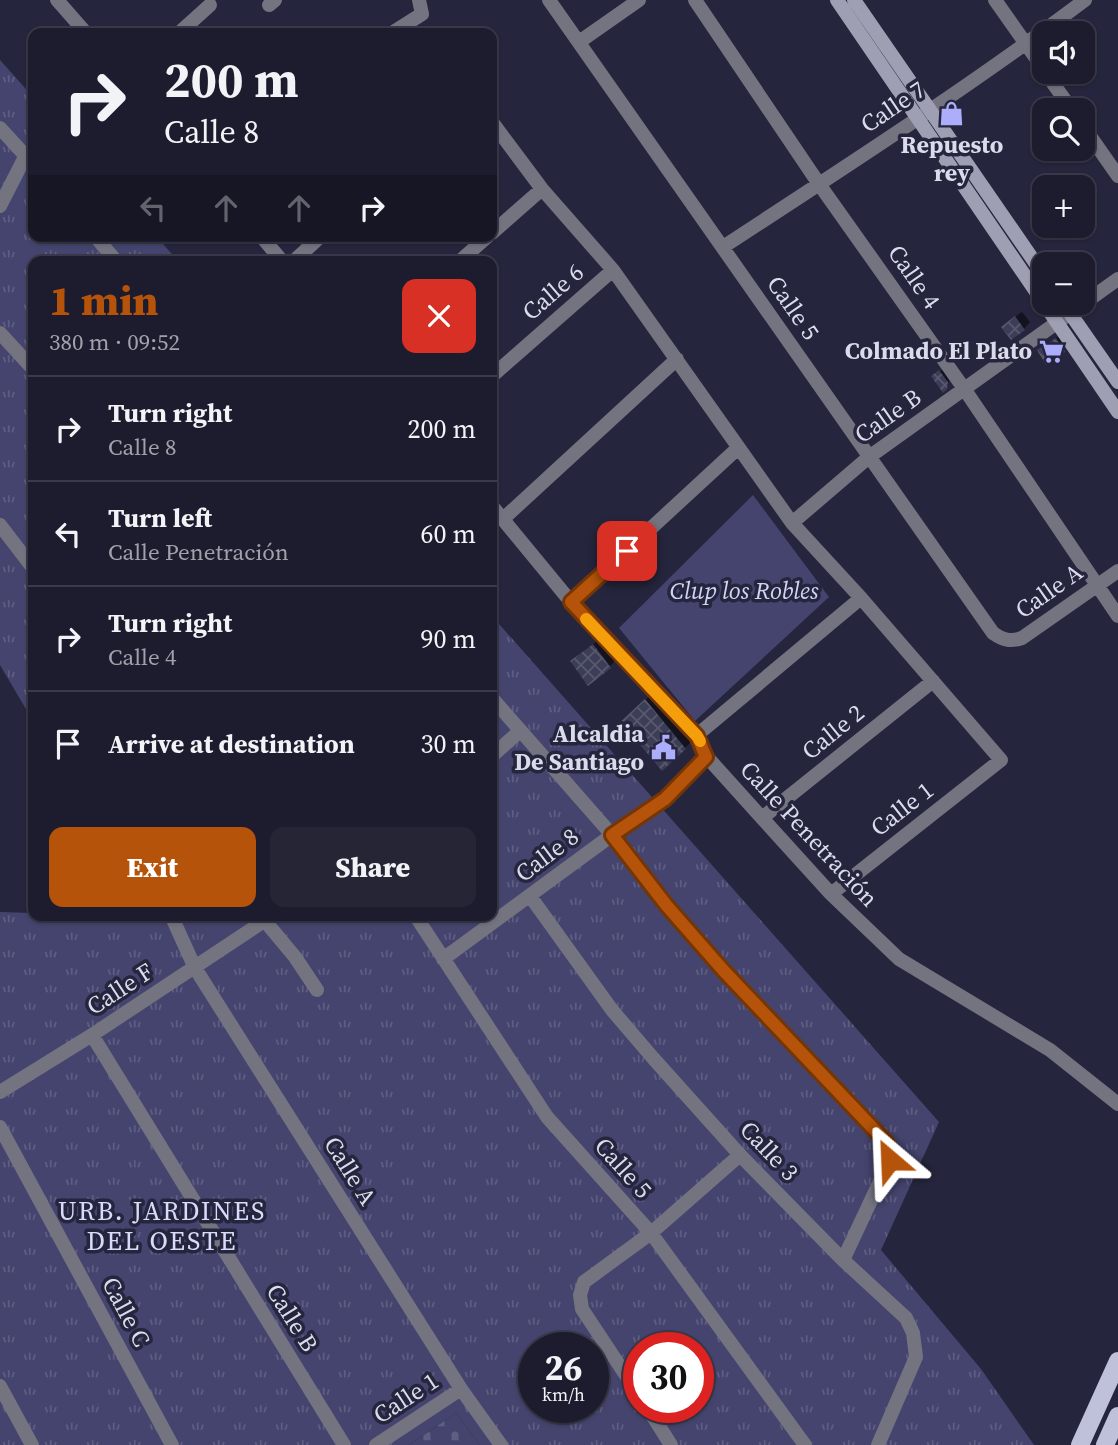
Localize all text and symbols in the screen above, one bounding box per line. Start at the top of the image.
map controls [1032,21,1095,315]
button: sound [1032,21,1095,84]
text: 200 m [164,46,299,113]
icon: right [49,56,140,147]
street label: Calle 7 [854,73,932,140]
button: search [1032,98,1095,161]
shop icon: Repuesto rey [938,100,966,128]
text: Calle 8 [164,110,259,154]
place label: Repuesto rey [901,128,1003,189]
button: + [1032,175,1095,238]
icon: left [134,189,172,227]
icon: ahead [207,189,245,227]
icon: ahead [280,189,318,227]
icon: right [353,189,391,227]
street label: Calle 4 [880,238,948,315]
button: − [1032,252,1095,315]
street label: Calle 6 [515,256,590,328]
street label: Calle 5 [759,269,827,346]
text: 1 min [49,271,159,329]
button: close [402,279,476,353]
text: 380 m · 09:52 [49,326,180,358]
place label: Colmado El Plato [845,334,1032,367]
supermarket icon: Colmado El Plato [1038,337,1066,365]
street label: Calle B [848,381,928,450]
text: Turn right [108,395,232,431]
icon: right [49,410,87,448]
text: 200 m [408,411,476,447]
text: Calle 8 [108,431,177,463]
text: Turn left [108,500,212,536]
icon: left [49,515,87,553]
text: 60 m [421,516,476,552]
pin [597,521,657,581]
icon: arrive [608,532,646,570]
text: Calle Penetración [108,536,289,568]
street label: Calle A [1008,555,1089,626]
park label: Clup los Robles [670,574,819,607]
text: Turn right [108,605,232,641]
icon: right [49,620,87,658]
text: 90 m [421,621,476,657]
text: Calle 4 [108,641,177,673]
street label: Calle 2 [795,696,871,767]
place label: Alcaldia De Santiago [514,717,644,778]
icon: arrive [49,725,87,763]
text: Arrive at destination [108,726,355,762]
text: 30 m [421,726,476,762]
public building icon: Alcaldia De Santiago [650,734,678,762]
street label: Calle Penetración [733,753,886,914]
street label: Calle 1 [863,774,940,844]
street label: Calle 8 [508,820,585,889]
button: Exit [49,827,256,907]
button: Share [270,827,476,907]
street label: Calle F [80,955,160,1022]
street label: Calle 3 [733,1113,806,1188]
position arrow [853,1123,927,1197]
street label: Calle A [316,1130,384,1212]
street label: Calle 5 [587,1130,660,1205]
district label: URB. JARDINES DEL OESTE [58,1193,266,1259]
street label: Calle C [94,1271,159,1352]
street label: Calle B [259,1277,326,1358]
speed limit sign: 30 [623,1332,714,1423]
text: 26 [545,1344,582,1392]
street label: Calle 1 [367,1364,445,1431]
text: km/h [542,1382,585,1407]

